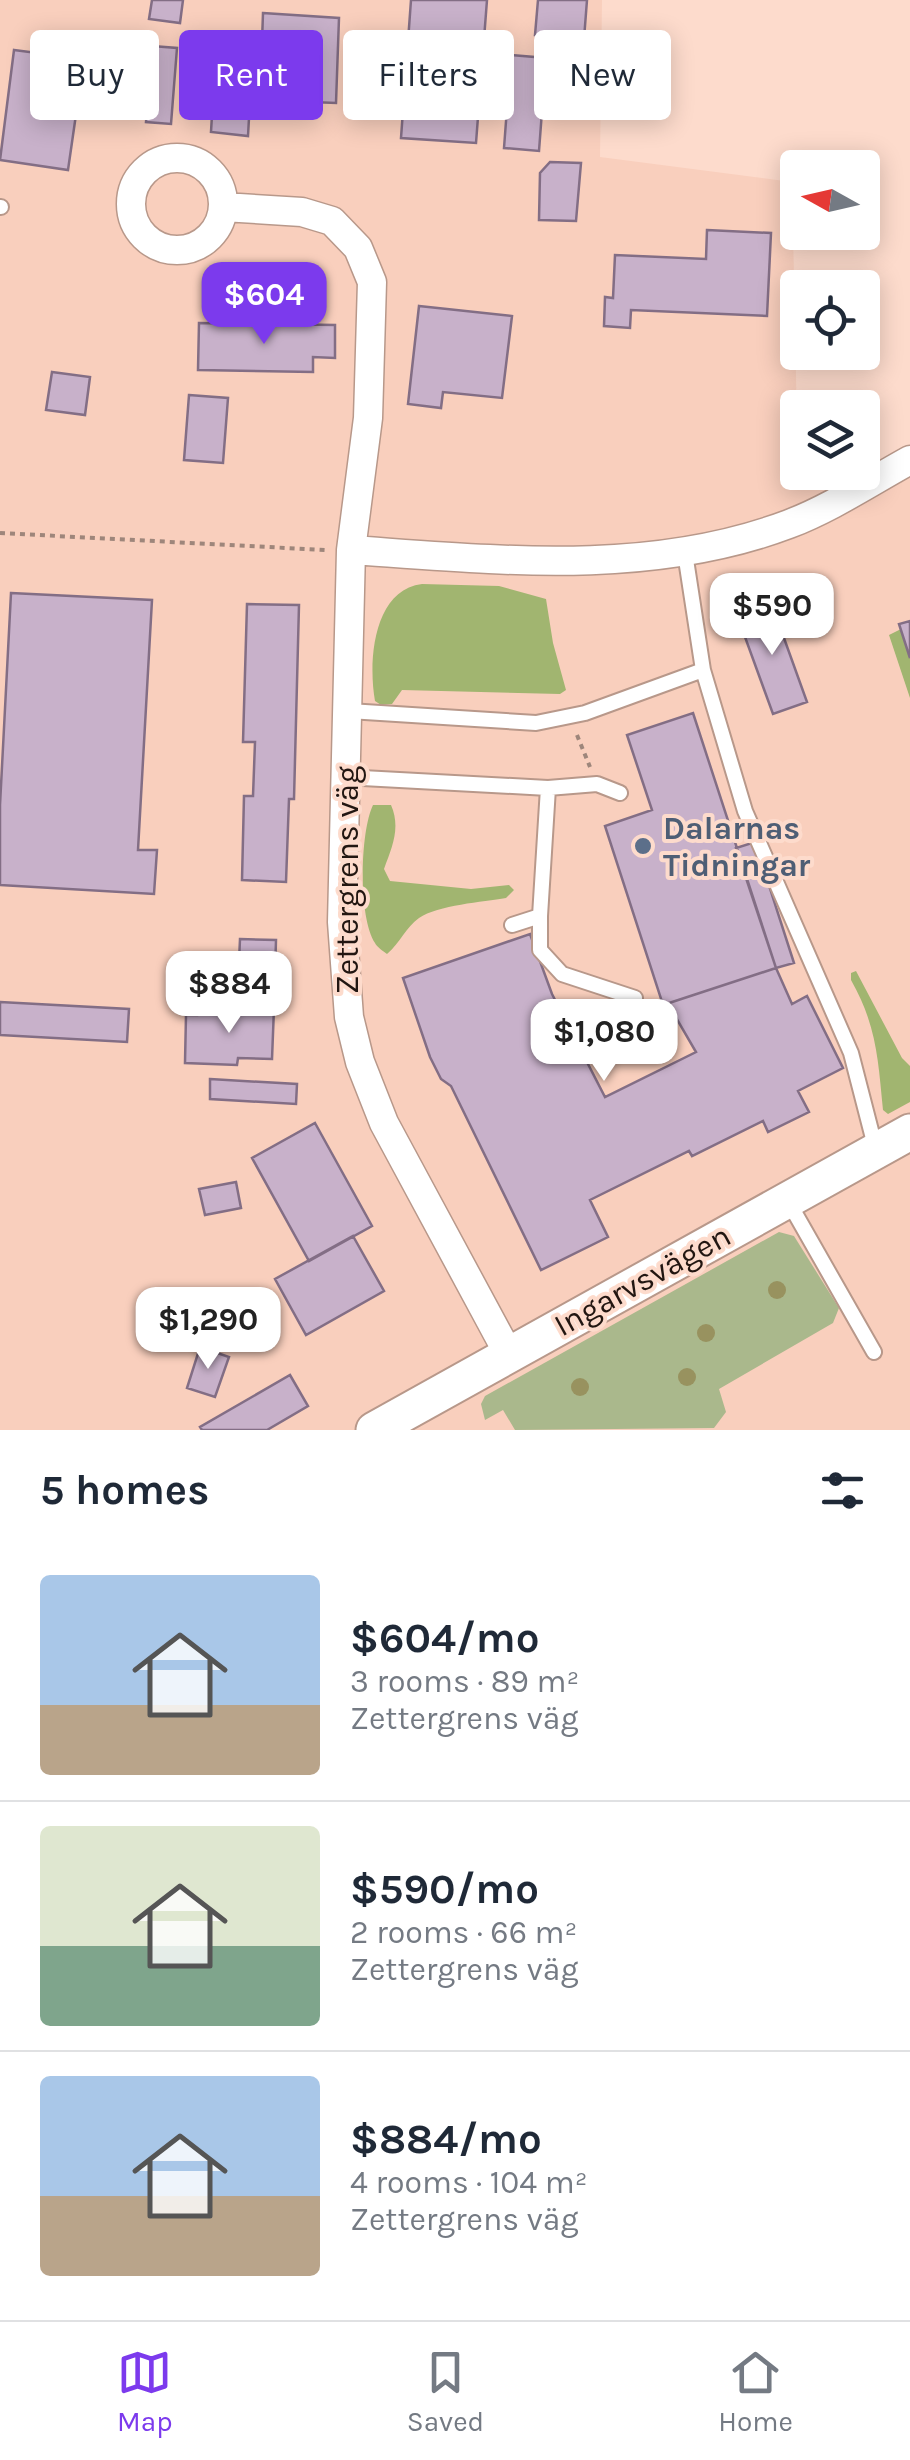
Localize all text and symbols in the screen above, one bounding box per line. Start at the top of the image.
chip: Buy [30,30,159,120]
chip: Rent [179,30,323,120]
chip: Filters [343,30,514,120]
chip: New [534,30,671,120]
north arrow [780,150,880,250]
map controls [780,150,880,490]
pin: $604 [205,262,323,347]
button: locate [780,270,880,370]
text: $604 [224,276,304,313]
button: layers [780,390,880,490]
pin: $590 [713,573,831,658]
text: $590 [732,587,812,624]
street label: Zettergrens väg [329,766,366,994]
place label: Dalarnas Tidningar [663,810,811,884]
marker: Dalarnas Tidningar [632,835,654,857]
pin: $884 [170,951,288,1036]
text: $884 [188,965,270,1002]
pin: $1,080 [523,999,685,1084]
text: $1,080 [553,1013,655,1050]
street label: Ingarvsvägen [548,1217,737,1344]
pin: $1,290 [127,1287,289,1372]
text: $1,290 [158,1301,258,1338]
icon: filters [815,1463,870,1518]
text: 5 homes [40,1465,209,1515]
text: $604/mo [350,1613,539,1663]
icon: home [120,1615,240,1735]
text: 3 rooms · 89 m² [350,1663,579,1700]
text: Zettergrens väg [350,1700,578,1737]
text: $590/mo [350,1864,539,1914]
icon: home [120,1866,240,1986]
text: 2 rooms · 66 m² [350,1914,577,1951]
text: Zettergrens väg [350,1951,578,1988]
text: $884/mo [350,2114,542,2164]
icon: home [120,2116,240,2236]
text: 4 rooms · 104 m² [350,2164,588,2201]
text: Zettergrens väg [350,2201,578,2238]
tab: Map [117,2345,173,2438]
tab: Saved [407,2345,484,2438]
tab: Home [718,2345,793,2438]

